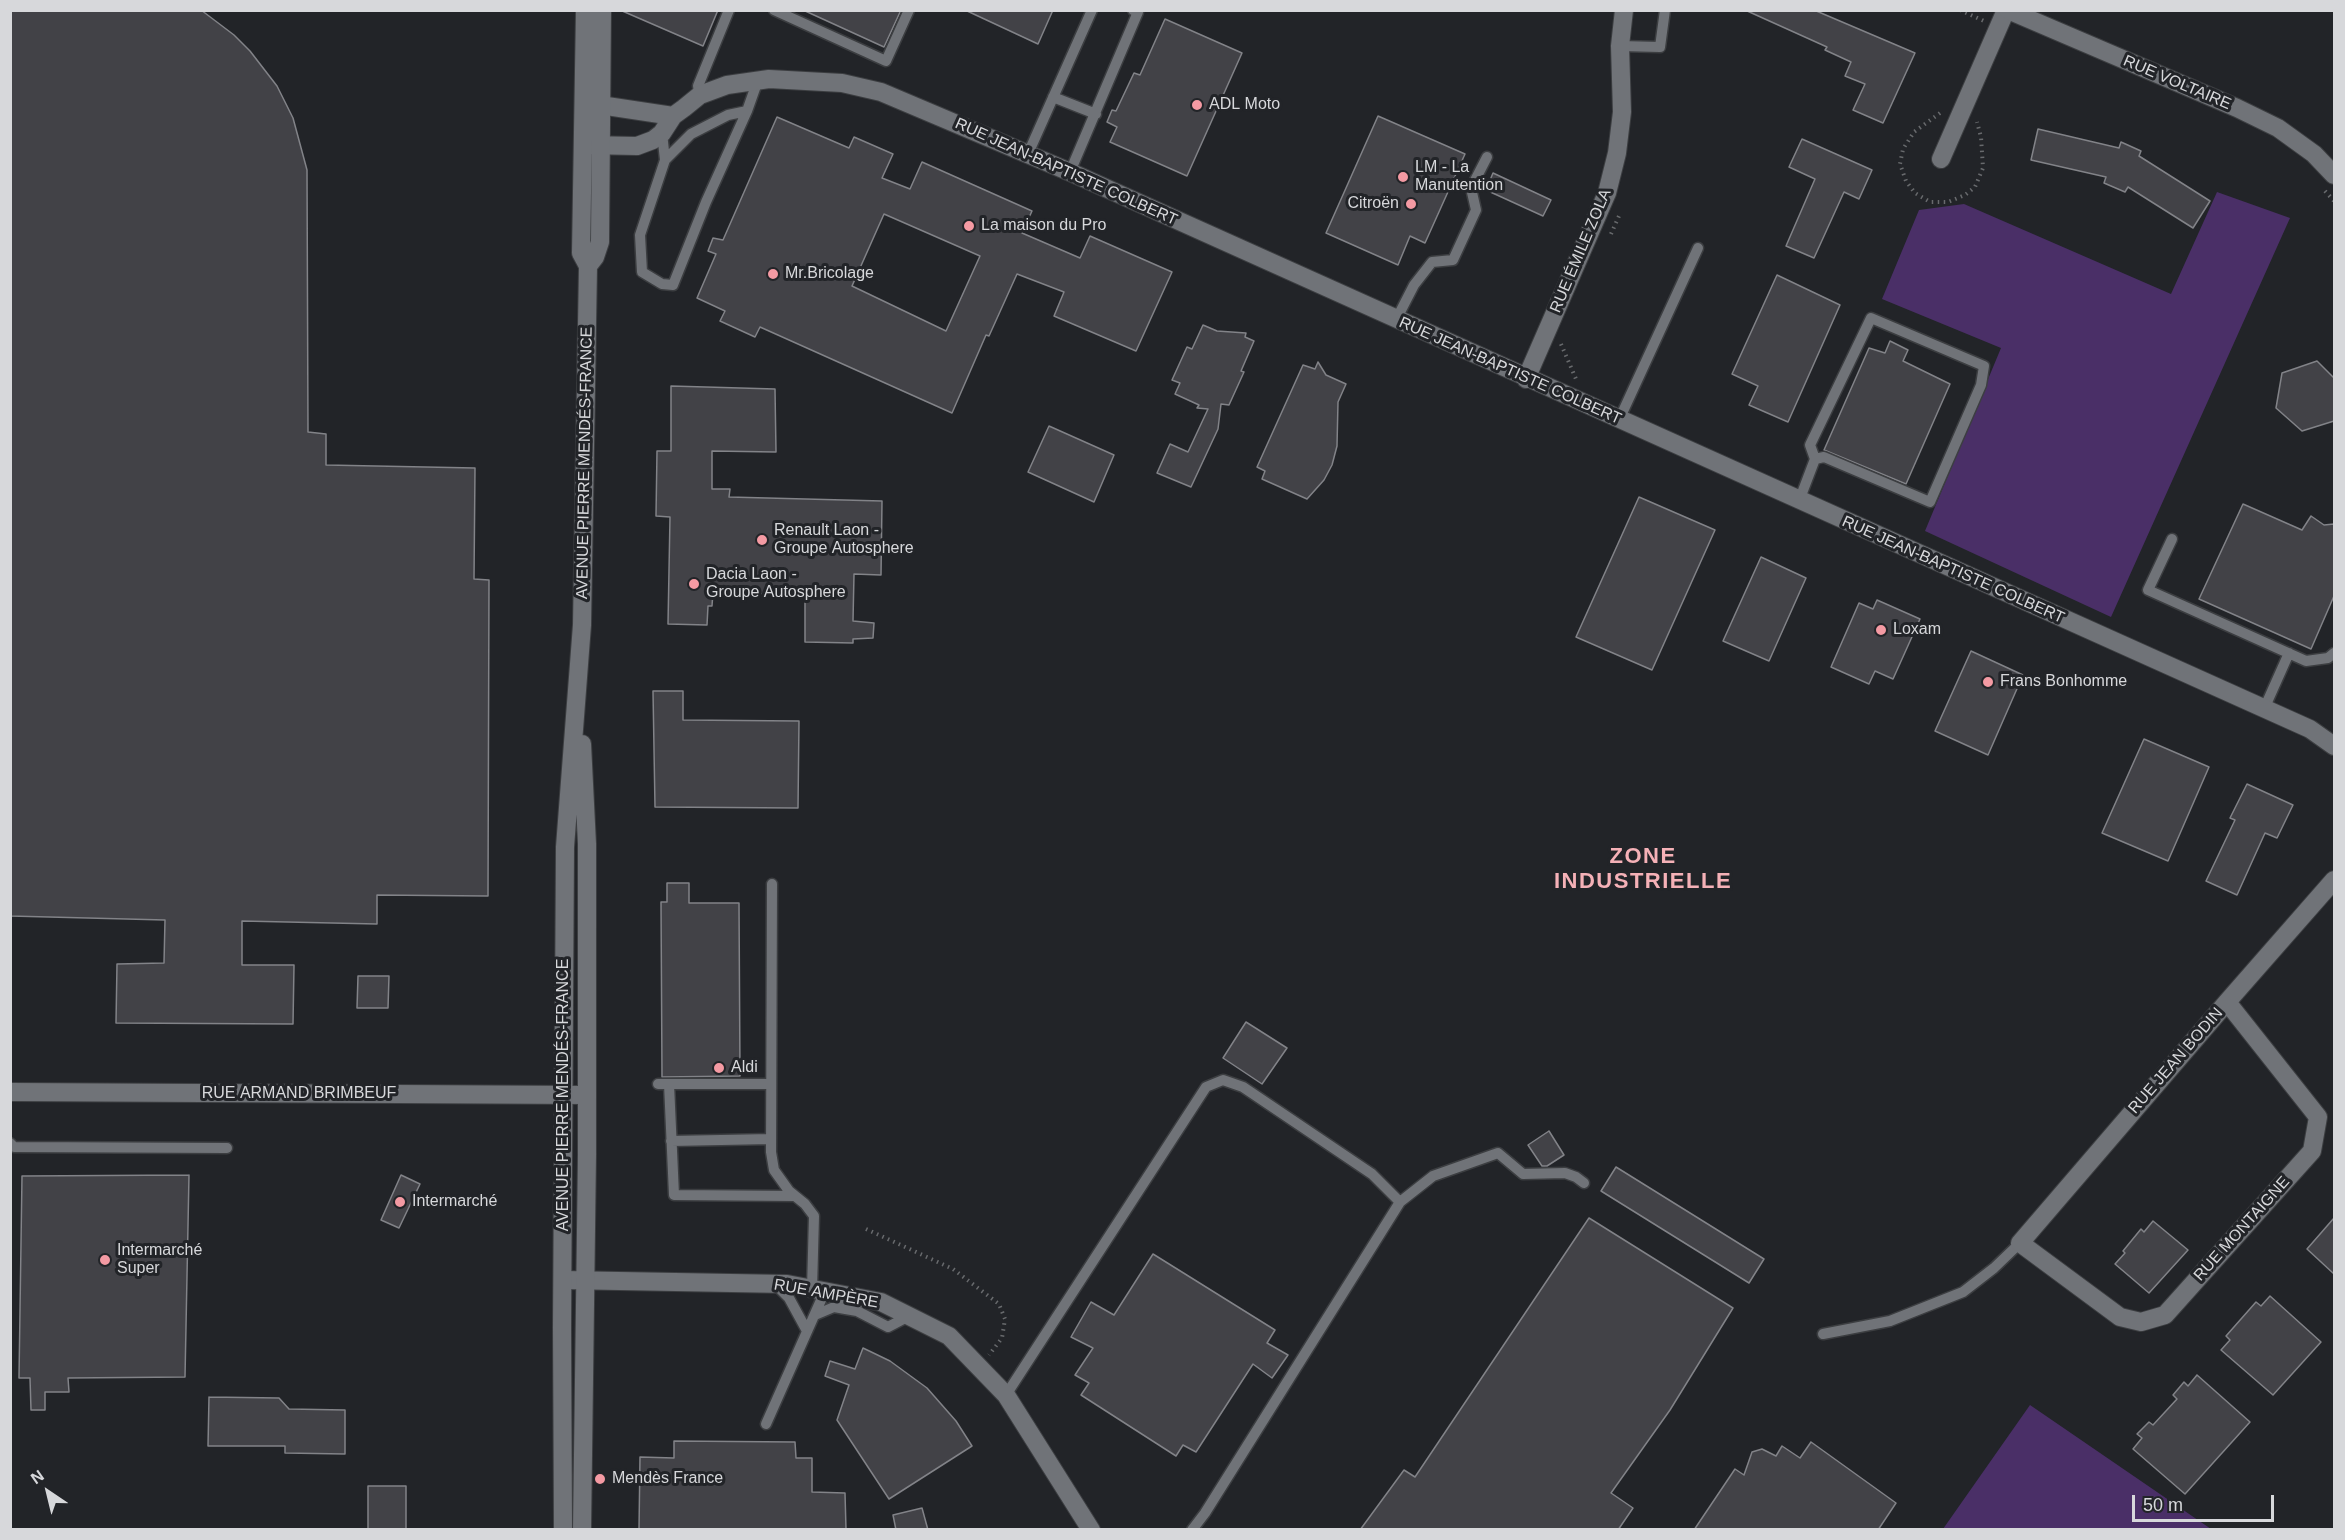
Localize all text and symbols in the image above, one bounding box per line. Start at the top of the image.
street label: RUE VOLTAIRE [2120,52,2234,114]
place label: ADL Moto [1209,95,1280,115]
marker: ADL Moto [1190,98,1204,112]
street label: RUE JEAN-BAPTISTE COLBERT [952,114,1180,230]
place label: LM - La Manutention [1415,158,1503,196]
marker: LM - La Manutention [1396,170,1410,184]
street label: RUE ÉMILE ZOLA [1546,186,1616,316]
place label: Citroën [1347,194,1399,214]
marker: Citroën [1404,197,1418,211]
place label: La maison du Pro [981,216,1106,236]
marker: La maison du Pro [962,219,976,233]
place label: Mr.Bricolage [785,264,874,284]
marker: Mr.Bricolage [766,267,780,281]
street label: RUE JEAN-BAPTISTE COLBERT [1396,313,1624,429]
street label: AVENUE PIERRE MENDÉS-FRANCE [573,327,597,599]
street label: RUE JEAN-BAPTISTE COLBERT [1839,512,2067,628]
place label: Renault Laon - Groupe Autosphere [774,521,914,559]
marker: Renault Laon - Groupe Autosphere [755,533,769,547]
place label: Dacia Laon - Groupe Autosphere [706,565,846,603]
marker: Dacia Laon - Groupe Autosphere [687,577,701,591]
place label: Loxam [1893,620,1941,640]
marker: Loxam [1874,623,1888,637]
place label: Frans Bonhomme [2000,672,2127,692]
marker: Frans Bonhomme [1981,675,1995,689]
district label: ZONE INDUSTRIELLE [1554,844,1732,896]
street label: AVENUE PIERRE MENDÉS-FRANCE [554,959,574,1231]
street label: RUE JEAN BODIN [2125,1004,2227,1118]
place label: Aldi [731,1058,758,1078]
marker: Aldi [712,1061,726,1075]
street label: RUE ARMAND BRIMBEUF [202,1084,396,1104]
street label: RUE MONTAIGNE [2190,1173,2294,1285]
place label: Intermarché [412,1192,497,1212]
marker: Intermarché [393,1195,407,1209]
place label: Intermarché Super [117,1241,202,1279]
marker: Intermarché Super [98,1253,112,1267]
street label: RUE AMPÈRE [772,1275,880,1313]
north arrow [18,1462,78,1522]
text: N [28,1467,47,1487]
place label: Mendès France [612,1469,723,1489]
marker: Mendès France [593,1472,607,1486]
scale bar [2135,1483,2278,1521]
text: 50 m [2143,1495,2183,1515]

